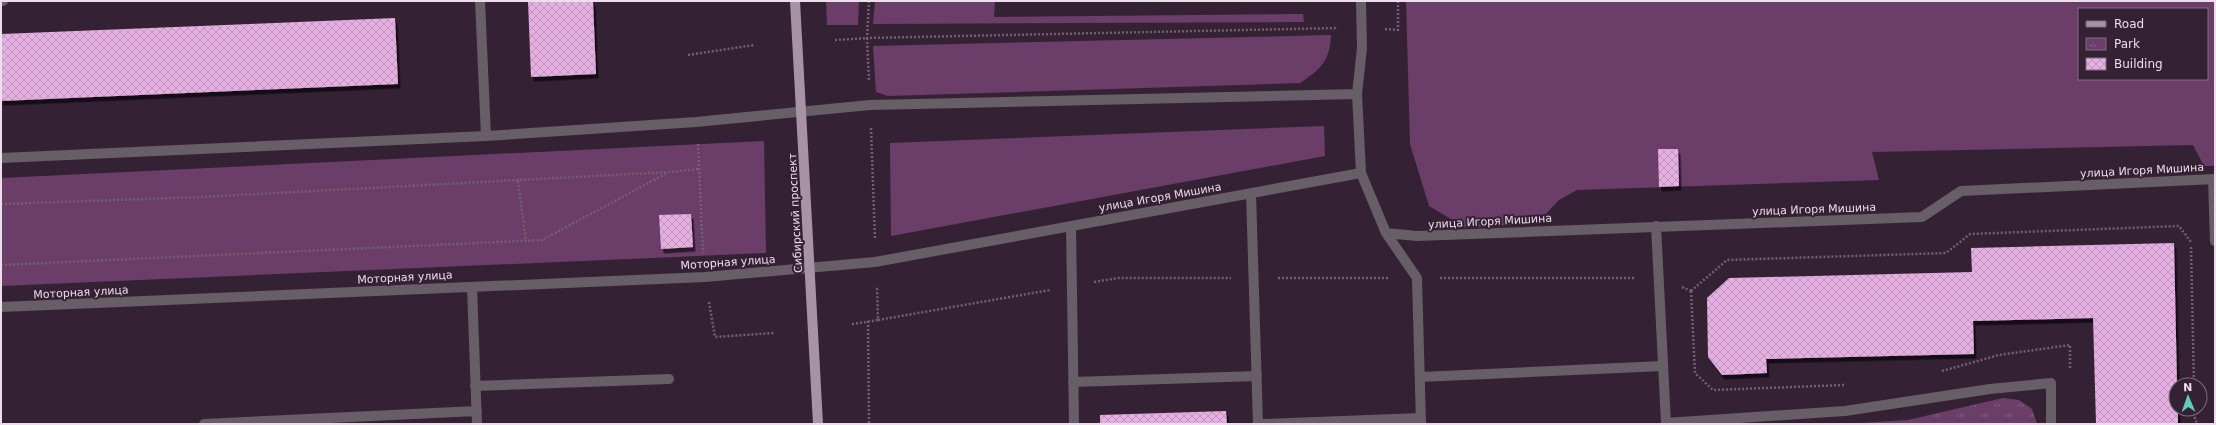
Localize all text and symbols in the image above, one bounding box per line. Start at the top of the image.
legend [2078,8,2208,80]
text: Road [2114,17,2144,31]
text: Park [2114,37,2140,51]
text: Building [2114,57,2163,71]
street label: Сибирский проспект [786,152,805,273]
street label: улица Игоря Мишина [2080,161,2204,180]
street label: улица Игоря Мишина [1098,180,1222,215]
street label: улица Игоря Мишина [1752,201,1876,218]
street label: улица Игоря Мишина [1428,212,1552,231]
street label: Моторная улица [680,253,776,272]
street label: Моторная улица [357,269,453,286]
street label: Моторная улица [33,284,129,301]
north arrow [2168,377,2208,417]
text: N [2183,381,2193,394]

